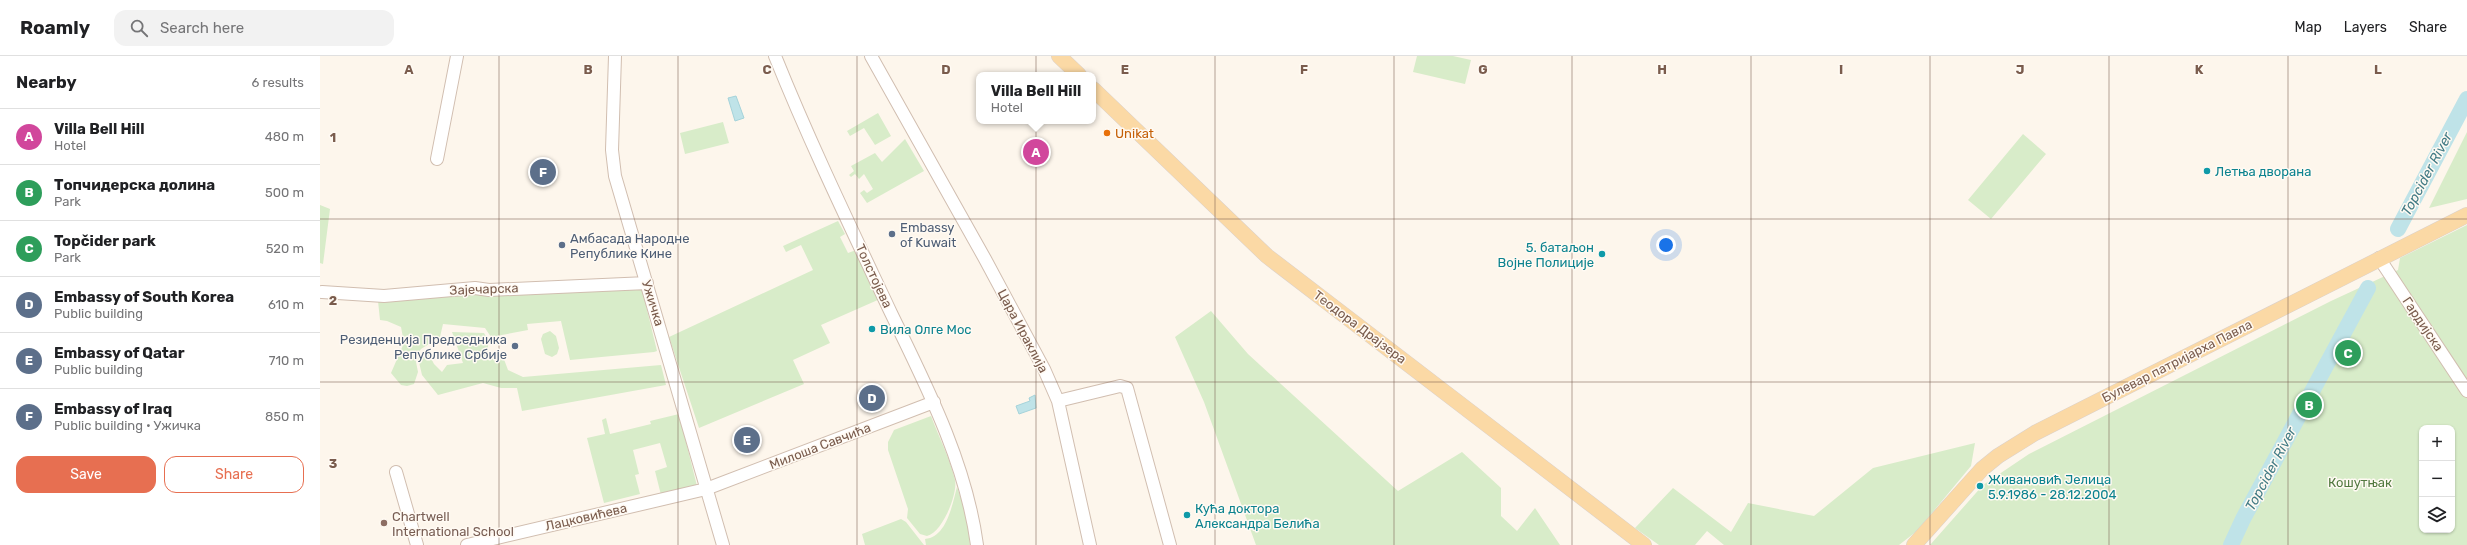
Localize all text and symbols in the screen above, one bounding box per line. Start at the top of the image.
search box [114,10,394,46]
text: Roamly [20,16,90,39]
icon: search [128,17,150,39]
text: Search here [160,19,244,37]
text: Map [2295,19,2322,36]
text: Layers [2344,19,2387,36]
text: Share [2409,19,2447,36]
text: A [404,62,414,77]
text: B [583,62,593,77]
text: C [762,62,772,77]
text: D [941,62,951,77]
text: E [1121,62,1129,77]
text: F [1300,62,1308,77]
text: G [1478,62,1488,77]
text: H [1657,62,1667,77]
text: I [1839,62,1843,77]
text: J [2016,62,2024,77]
text: K [2195,62,2204,77]
text: L [2374,62,2382,77]
text: Nearby [16,72,77,92]
popup [976,72,1096,124]
text: 6 results [252,75,304,90]
text: Villa Bell Hill [991,82,1081,100]
text: Hotel [991,100,1023,115]
text: Villa Bell Hill [54,120,144,138]
place label: Unikat [1115,126,1154,141]
marker: Unikat [1102,128,1112,138]
text: A [24,129,34,144]
text: 480 m [265,129,304,144]
water label: Topcider River [2398,129,2456,219]
text: 1 [330,130,336,145]
pin: A [1023,137,1049,167]
text: Hotel [54,138,86,153]
pin: F [530,157,556,187]
place label: Летња дворана [2215,164,2311,179]
marker: Летња дворана [2202,166,2212,176]
text: Топчидерска долина [54,176,215,194]
text: B [24,185,34,200]
text: 500 m [265,185,304,200]
text: Park [54,194,81,209]
place label: Embassy of Kuwait [900,220,956,250]
marker: Embassy of Kuwait [887,229,897,239]
place label: Амбасада Народне Републике Кине [570,231,689,261]
text: Topčider park [54,232,156,250]
your location [1656,235,1676,255]
marker: Амбасада Народне Републике Кине [557,240,567,250]
place label: 5. батаљон Војне Полиције [1498,240,1594,270]
text: C [24,241,34,256]
text: 520 m [266,241,304,256]
street label: Толстојева [853,242,895,310]
marker: 5. батаљон Војне Полиције [1597,249,1607,259]
text: Park [54,250,81,265]
street label: Ужичка [639,278,667,328]
street label: Зајечарска [449,280,519,298]
street label: Цара Ираклија [995,287,1051,375]
street label: Теодора Драјзера [1311,287,1409,367]
text: Embassy of South Korea [54,288,234,306]
text: 2 [329,293,337,308]
street label: Гардијска [2399,294,2447,354]
text: D [24,297,34,312]
text: 610 m [268,297,304,312]
text: Public building [54,306,143,321]
street label: Булевар патријарха Павла [2099,317,2255,405]
place label: Вила Олге Мос [880,322,972,337]
marker: Вила Олге Мос [867,324,877,334]
place label: Резиденција Председника Републике Србије [340,332,507,362]
pin: C [2335,338,2361,368]
marker: Резиденција Председника Републике Србије [510,341,520,351]
text: Embassy of Qatar [54,344,184,362]
text: E [25,353,33,368]
text: 710 m [269,353,304,368]
text: Public building [54,362,143,377]
pin: D [859,383,885,413]
pin: B [2296,390,2322,420]
text: Embassy of Iraq [54,400,172,418]
text: F [25,409,33,424]
text: 850 m [265,409,304,424]
text: Public building · Ужичка [54,418,201,433]
street label: Милоша Савчића [767,420,873,472]
water label: Topcider River [2242,424,2300,514]
pin: E [734,425,760,455]
map controls [2419,425,2455,533]
button: + [2419,425,2455,461]
button: Save [16,456,156,493]
button: Share [164,456,304,493]
text: 3 [329,456,338,471]
button: − [2419,461,2455,497]
place label: Живановић Јелица 5.9.1986 - 28.12.2004 [1988,472,2116,502]
park label: Кошутњак [2328,475,2392,490]
marker: Живановић Јелица 5.9.1986 - 28.12.2004 [1975,481,1985,491]
button: layers [2419,497,2455,533]
street label: Лацковићева [544,500,628,534]
place label: Кућа доктора Александра Белића [1195,501,1320,531]
place label: Chartwell International School [392,509,514,539]
marker: Кућа доктора Александра Белића [1182,510,1192,520]
marker: Chartwell International School [379,518,389,528]

